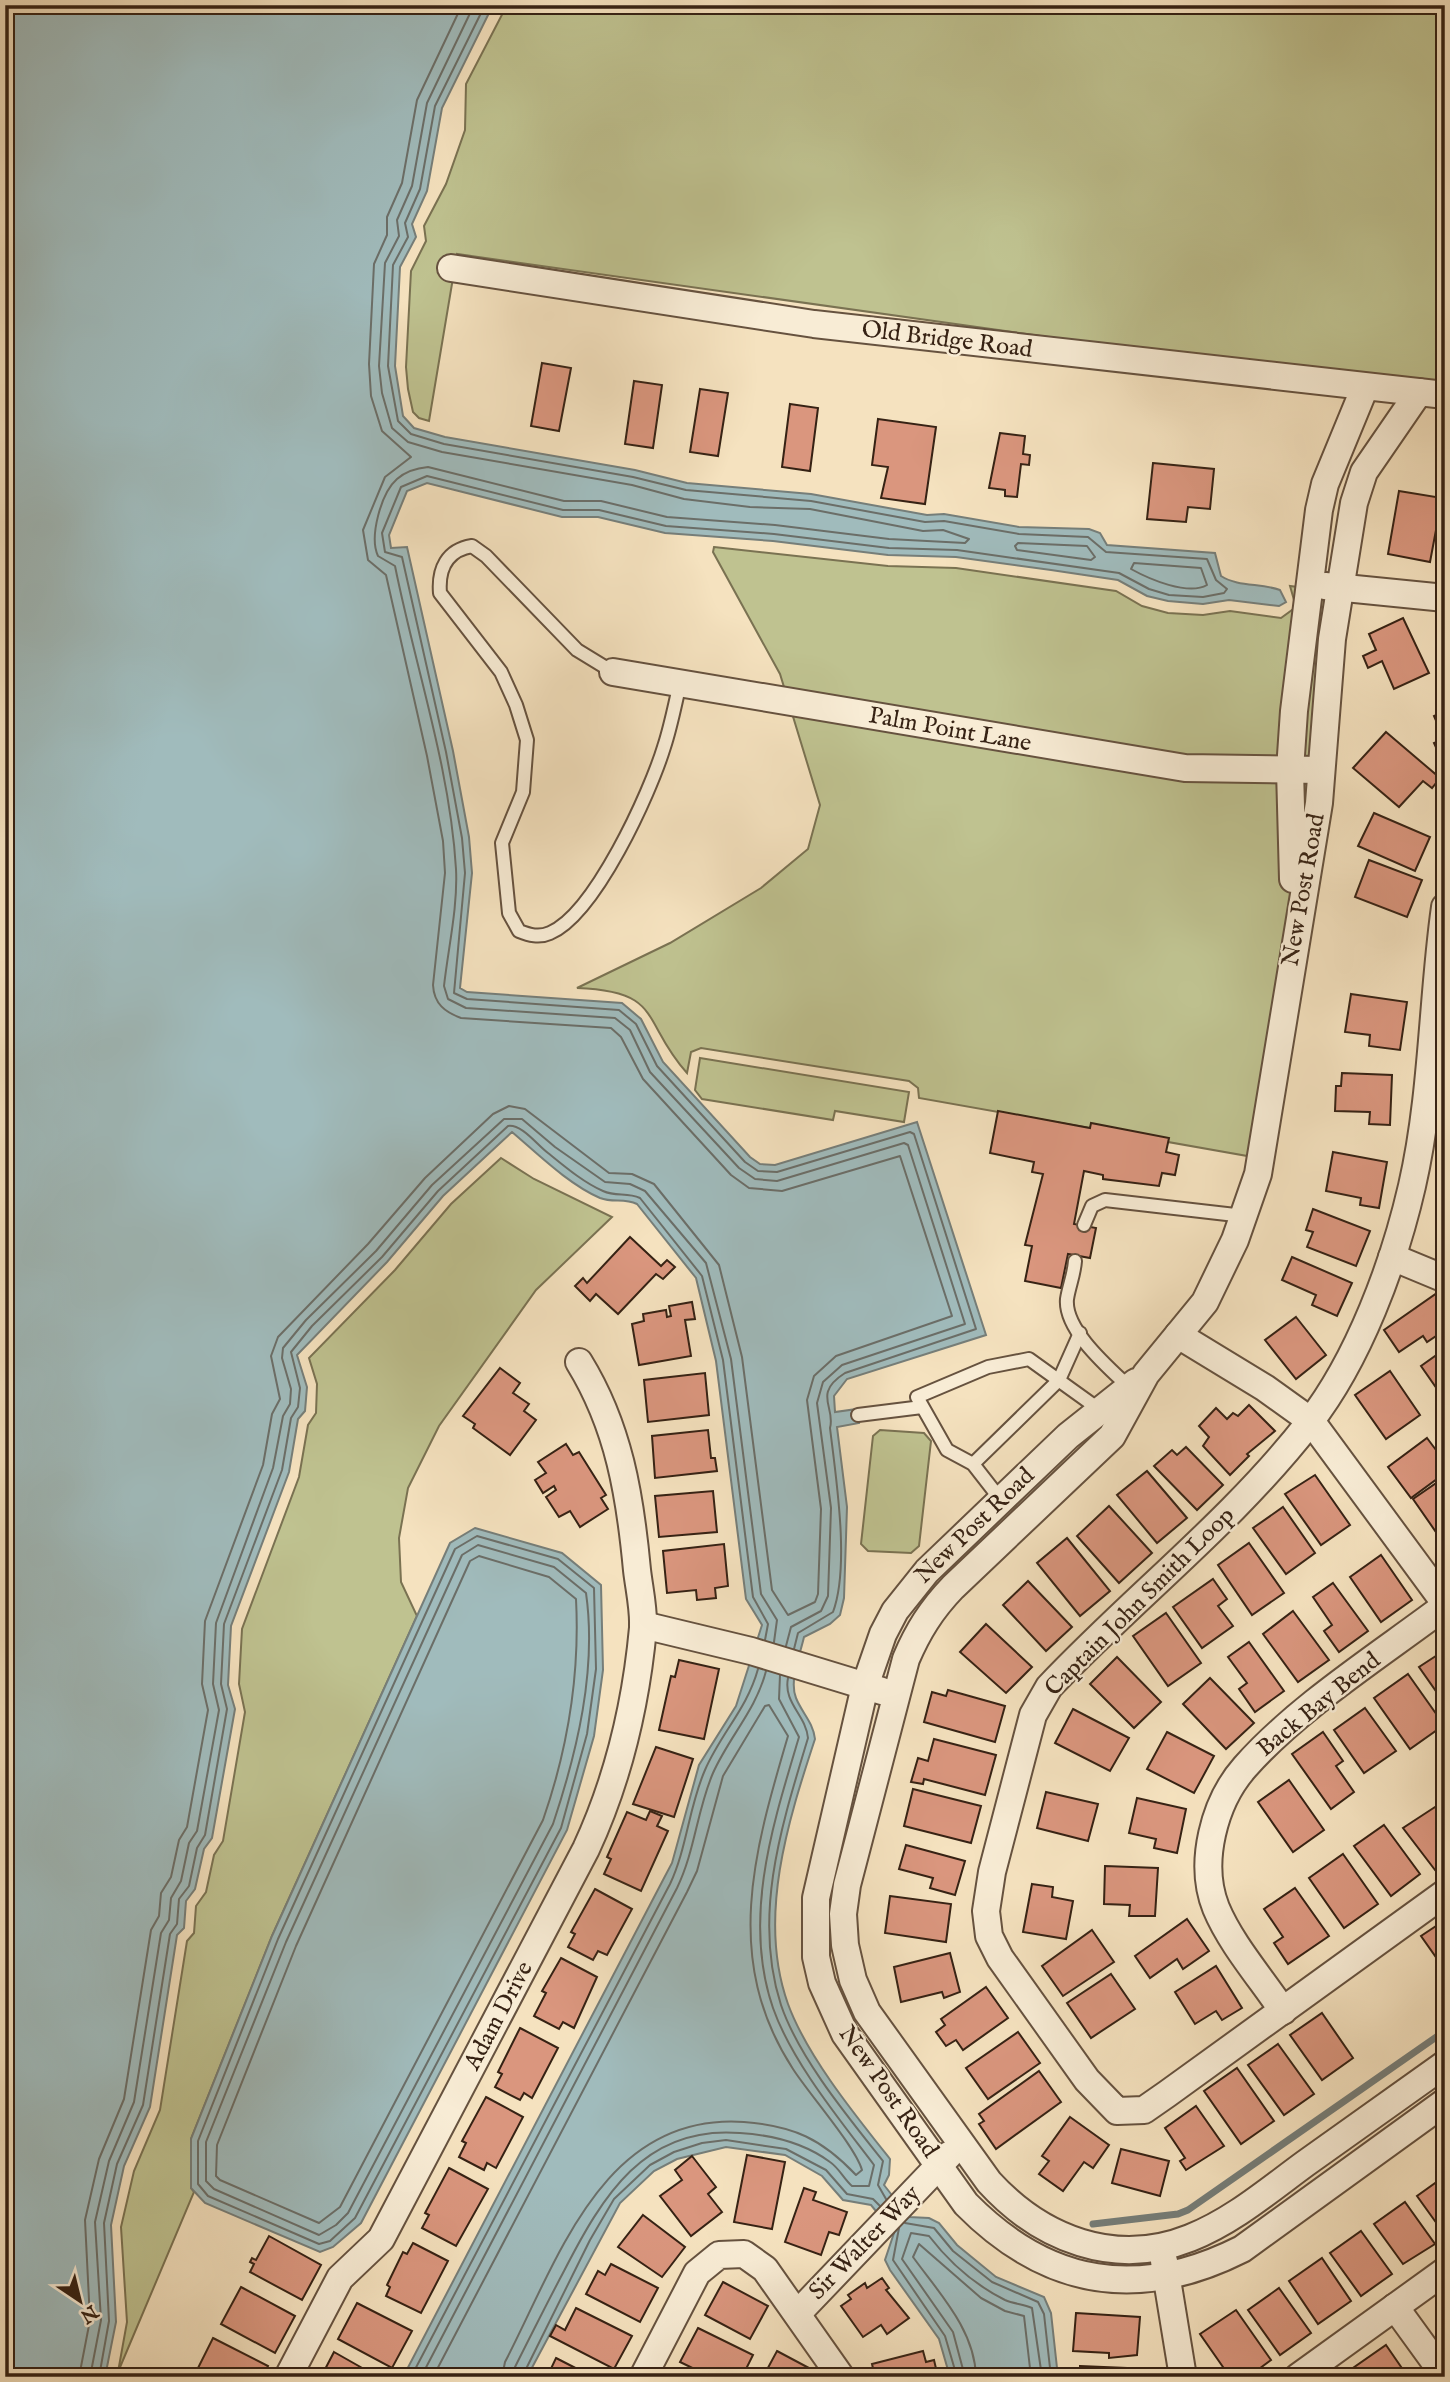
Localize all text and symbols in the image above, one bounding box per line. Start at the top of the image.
street label: Old Bridge Road [860,314,1034,366]
street label: Palm Point Lane [866,700,1034,760]
street label: New Post Road [1275,811,1333,969]
street label: New Post Road [909,1461,1042,1591]
street label: Captain John Smith Loop [1039,1501,1241,1703]
street label: Back Bay Bend [1251,1646,1387,1764]
street label: Adam Drive [457,1956,541,2077]
street label: New Post Road [831,2020,945,2164]
street label: Sir Walter Way [803,2179,928,2307]
north arrow [46,2266,116,2336]
text: N [75,2298,103,2328]

